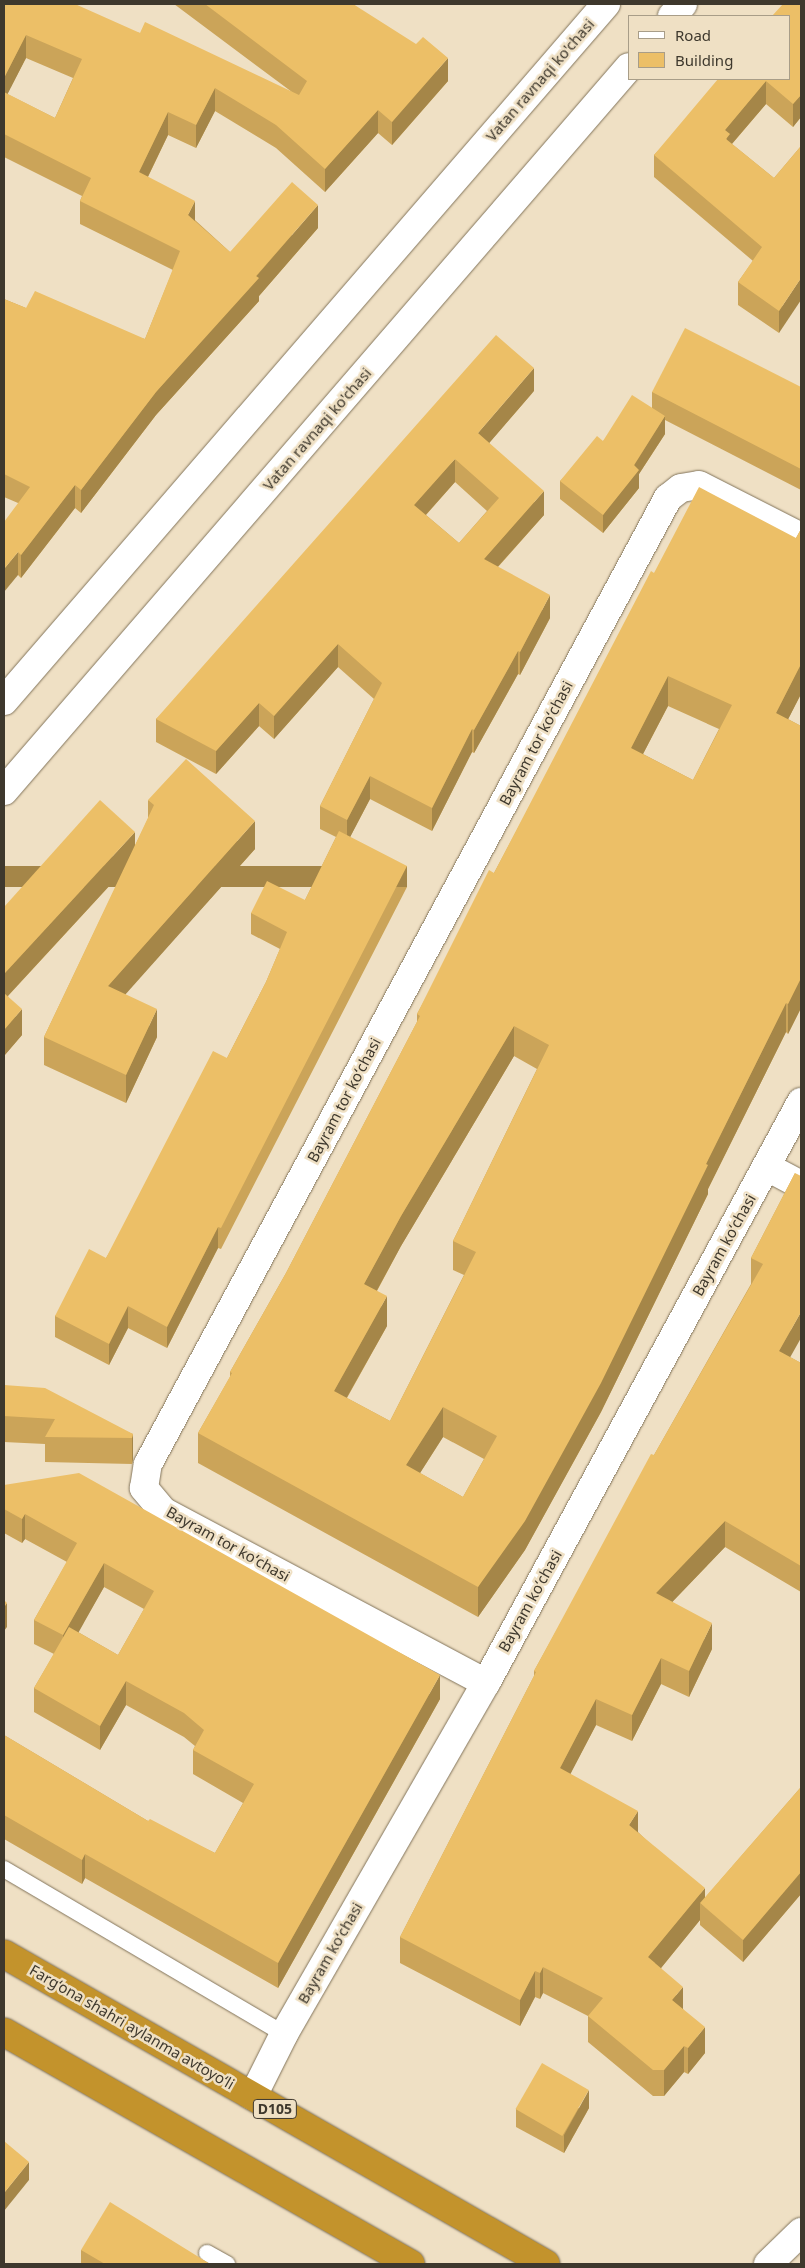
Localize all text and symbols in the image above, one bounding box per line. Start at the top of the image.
street label: Vatan ravnaqi ko'chasi [482,15,598,145]
legend [628,15,790,80]
text: Road [675,25,711,45]
text: Building [675,50,733,70]
street label: Vatan ravnaqi ko'chasi [259,364,375,494]
street label: Bayram tor koʻchasi [496,678,576,808]
street label: Bayram tor koʻchasi [304,1035,384,1165]
street label: Bayram koʻchasi [689,1191,759,1299]
street label: Bayram tor koʻchasi [163,1503,293,1585]
street label: Bayram koʻchasi [495,1547,565,1655]
street label: Bayram koʻchasi [294,1899,366,2007]
street label: Farg‘ona shahri aylanma avtoyo‘li [27,1961,237,2093]
road number: D105 [252,2098,298,2120]

